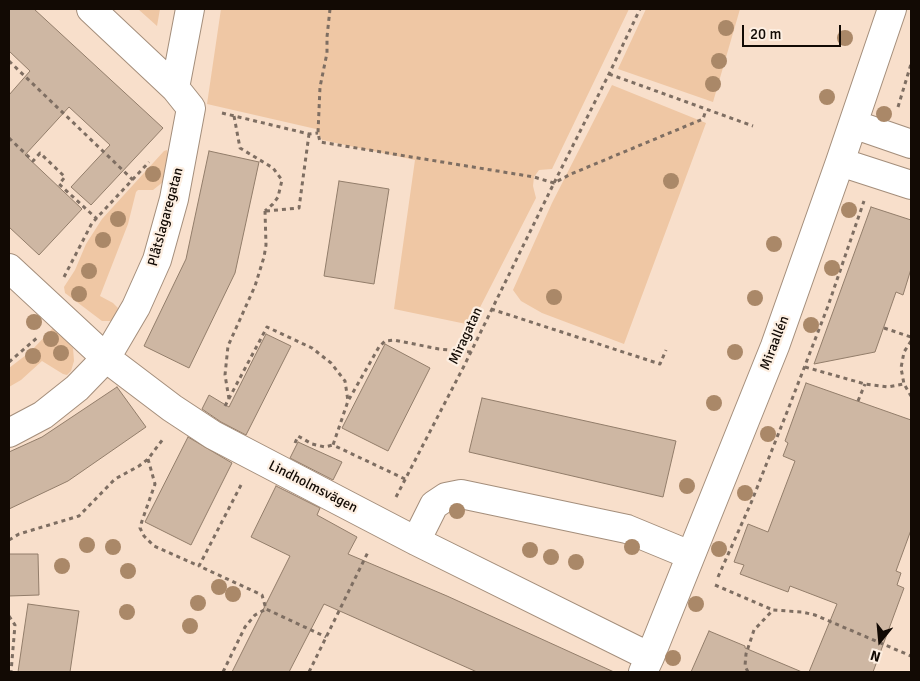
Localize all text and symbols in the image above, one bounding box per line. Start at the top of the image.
scale bar [745,15,844,47]
text: 20 m [750,25,781,43]
street label: Plåtslagaregatan [145,166,187,268]
street label: Miragatan [445,305,487,367]
street label: Miraallén [757,313,793,373]
street label: Lindholmsvägen [266,457,360,517]
north arrow [855,616,905,666]
text: N [868,646,883,665]

